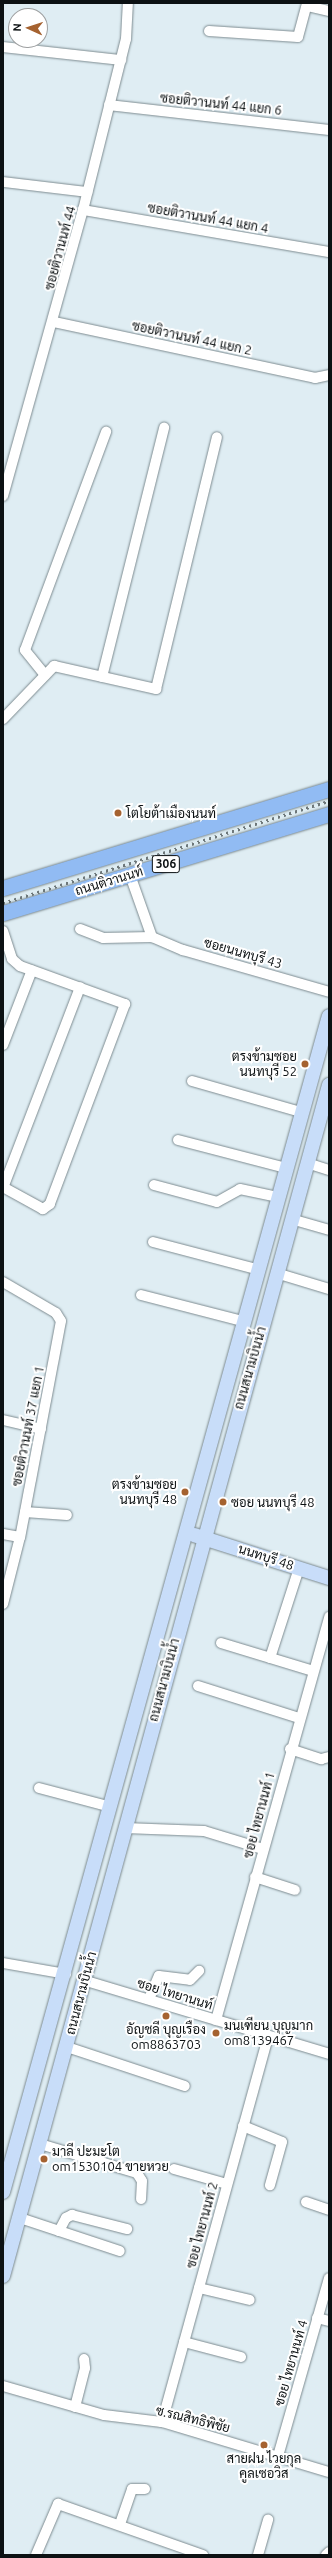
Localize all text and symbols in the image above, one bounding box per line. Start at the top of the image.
north arrow [8,8,48,48]
text: N [11,23,23,32]
street label: ซอยติวานนท์ 44 แยก 6 [159,90,283,118]
street label: ซอยติวานนท์ 44 แยก 4 [146,200,270,236]
street label: ซอยติวานนท์ 44 [41,204,79,292]
street label: ซอยติวานนท์ 44 แยก 2 [131,318,253,358]
place label: โตโยต้าเมืองนนท์ [126,805,216,821]
marker: โตโยต้าเมืองนนท์ [113,808,123,818]
road number: 306 [151,854,181,874]
street label: ถนนติวานนท์ [73,863,145,899]
street label: ซอยนนทบุรี 43 [202,934,284,972]
place label: ตรงข้ามซอย นนทบุรี 52 [232,1049,297,1080]
marker: ตรงข้ามซอย นนทบุรี 52 [300,1059,310,1069]
street label: ถนนสนามบินน้ำ [231,1325,269,1411]
street label: ซอยติวานนท์ 37 แยก 1 [9,1364,47,1488]
place label: ตรงข้ามซอย นนทบุรี 48 [112,1477,177,1508]
marker: ตรงข้ามซอย นนทบุรี 48 [180,1487,190,1497]
place label: ซอย นนทบุรี 48 [231,1494,314,1510]
marker: ซอย นนทบุรี 48 [218,1497,228,1507]
street label: นนทบุรี 48 [236,1541,296,1573]
street label: ถนนสนามบินน้ำ [145,1637,183,1723]
street label: ซอย ไทยานนท์ 1 [240,1770,278,1860]
street label: ถนนสนามบินน้ำ [62,1950,100,2036]
street label: ซอย ไทยานนท์ [135,1975,215,2013]
marker: อัญชลี บุญเรือง om8863703 [161,2011,171,2021]
place label: มนเฑียน บุญมาก om8139467 [224,2018,313,2049]
place label: อัญชลี บุญเรือง om8863703 [126,2022,206,2053]
marker: มนเฑียน บุญมาก om8139467 [211,2028,221,2038]
place label: มาลี ปะมะโต om1530104 ขายหวย [52,2144,169,2175]
marker: มาลี ปะมะโต om1530104 ขายหวย [39,2154,49,2164]
street label: ซอย ไทยานนท์ 2 [183,2180,221,2270]
street label: ซอย ไทยานนท์ 4 [271,2318,311,2408]
street label: ซ.รณสิทธิพิชัย [154,2402,232,2436]
marker: สายฝน ไวยกุล คูลเซอวิส [259,2440,269,2450]
place label: สายฝน ไวยกุล คูลเซอวิส [227,2451,301,2482]

